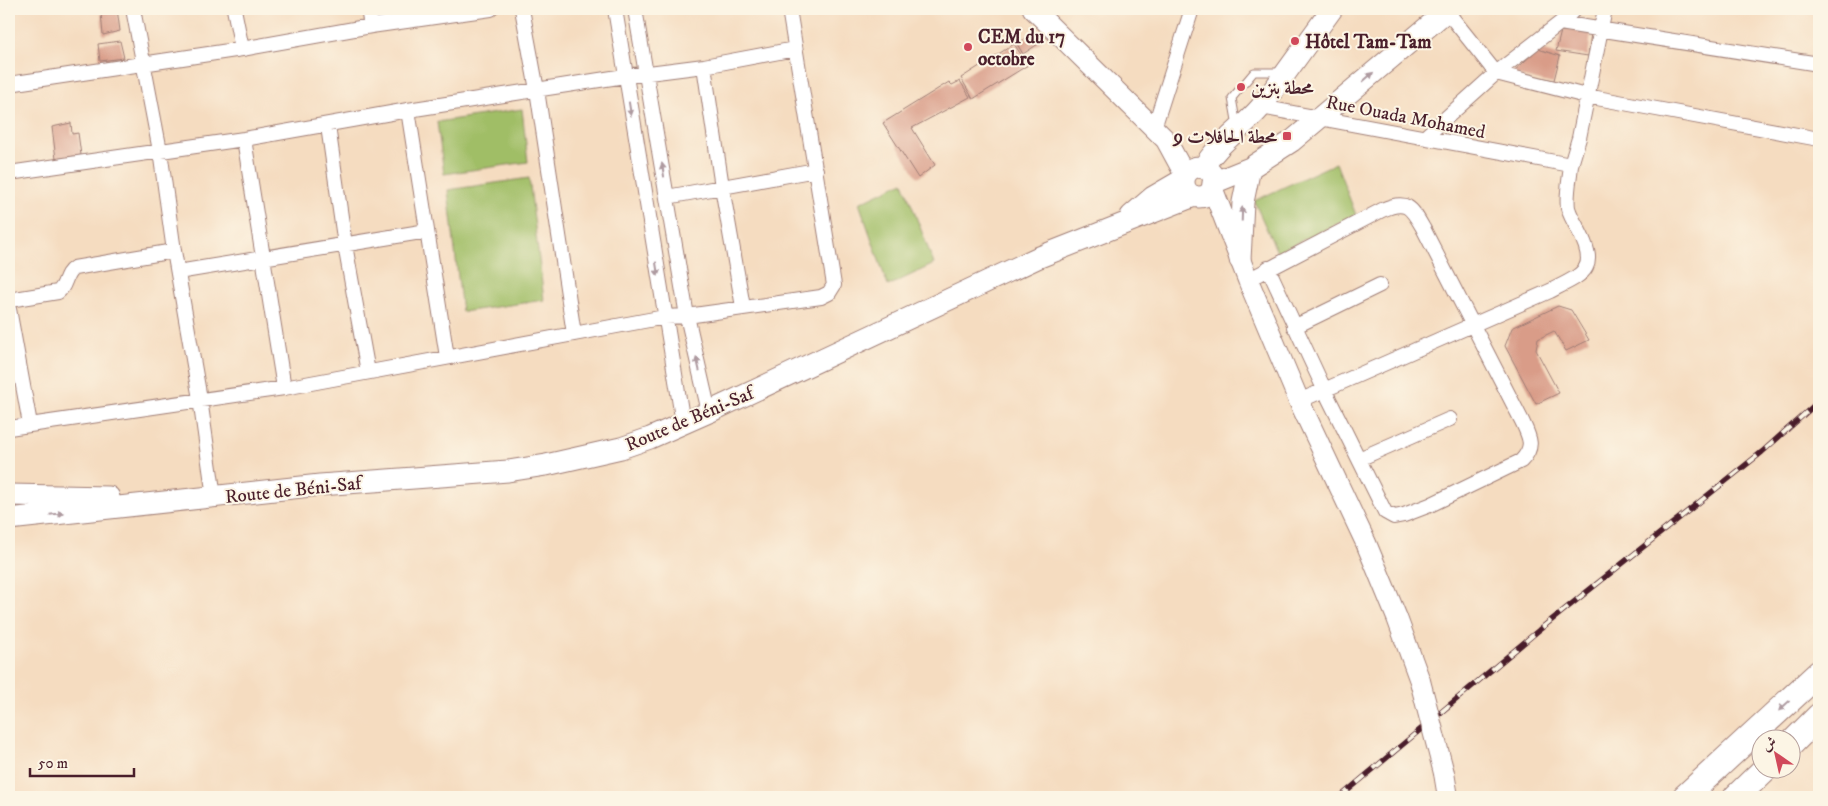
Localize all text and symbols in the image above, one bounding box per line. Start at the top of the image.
place label: CEM du 17 octobre [978,26,1065,71]
place label: Hôtel Tam-Tam [1305,31,1432,54]
marker: Hôtel Tam-Tam [1289,35,1301,47]
marker: CEM du 17 octobre [962,41,974,53]
one-way arrow [1361,71,1374,82]
place label: محطة بنزين [1251,77,1314,100]
marker: محطة بنزين [1235,81,1247,93]
street label: Rue Ouada Mohamed [1324,91,1488,144]
one-way arrow [627,101,635,117]
place label: محطة الحافلات 9 [1171,126,1277,149]
marker: محطة الحافلات 9 [1281,130,1293,142]
one-way arrow [658,162,666,178]
one-way arrow [1239,205,1247,221]
one-way arrow [653,261,661,277]
one-way arrow [694,357,702,372]
street label: Route de Béni-Saf [622,381,760,457]
street label: Route de Béni-Saf [224,472,365,509]
one-way arrow [50,510,66,518]
one-way arrow [1778,700,1790,712]
north arrow [1750,728,1800,778]
text: ش [1758,733,1780,755]
scale bar [30,746,134,778]
text: 50 m [38,754,68,773]

